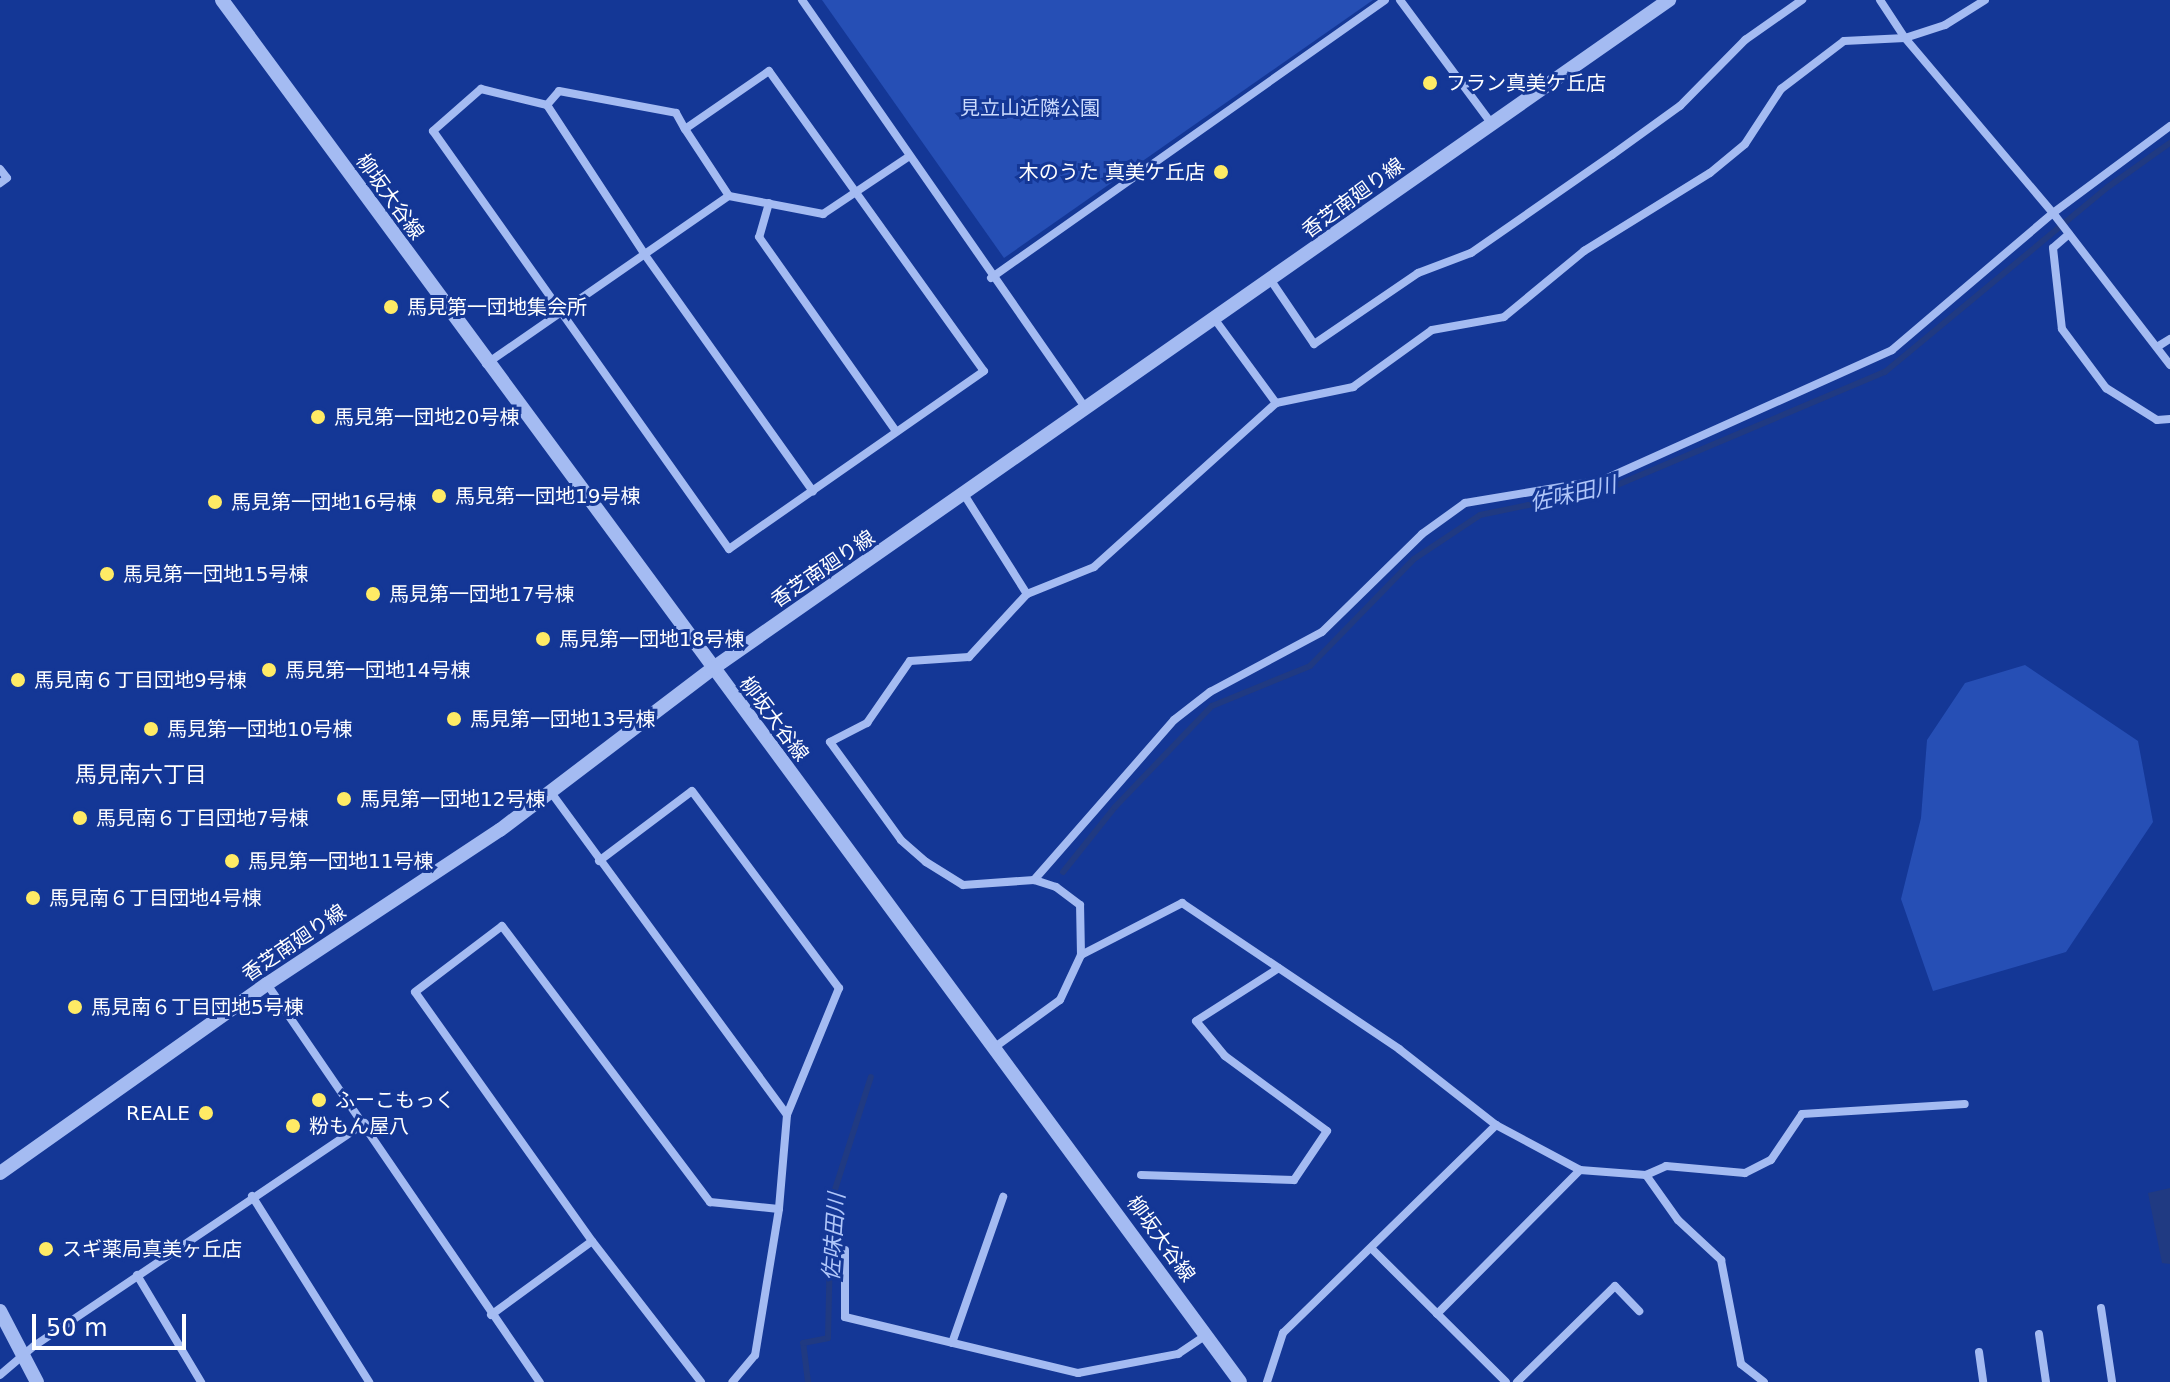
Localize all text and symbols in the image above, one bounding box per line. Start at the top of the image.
place label: フラン真美ケ丘店 [1446,71,1606,95]
marker: フラン真美ケ丘店 [1421,74,1439,92]
park label: 見立山近隣公園 [960,96,1100,120]
street label: 柳坂大谷線 [351,149,429,245]
street label: 香芝南廻り線 [1297,153,1409,243]
place label: 木のうた 真美ケ丘店 [1019,160,1205,184]
marker: 木のうた 真美ケ丘店 [1212,163,1230,181]
place label: 馬見第一団地集会所 [407,295,587,319]
marker: 馬見第一団地集会所 [382,298,400,316]
place label: 馬見第一団地20号棟 [334,405,519,429]
marker: 馬見第一団地20号棟 [309,408,327,426]
water label: 佐味田川 [1527,471,1619,517]
place label: 馬見第一団地19号棟 [455,484,640,508]
marker: 馬見第一団地19号棟 [430,487,448,505]
place label: 馬見第一団地16号棟 [231,490,416,514]
marker: 馬見第一団地16号棟 [206,493,224,511]
street label: 香芝南廻り線 [767,526,879,612]
place label: 馬見第一団地15号棟 [123,562,308,586]
marker: 馬見第一団地15号棟 [98,565,116,583]
place label: 馬見第一団地17号棟 [389,582,574,606]
marker: 馬見第一団地17号棟 [364,585,382,603]
place label: 馬見第一団地18号棟 [559,627,744,651]
marker: 馬見第一団地18号棟 [534,630,552,648]
place label: 馬見第一団地14号棟 [285,658,470,682]
marker: 馬見第一団地14号棟 [260,661,278,679]
place label: 馬見南６丁目団地9号棟 [34,668,247,692]
marker: 馬見南６丁目団地9号棟 [9,671,27,689]
street label: 柳坂大谷線 [734,672,814,766]
place label: 馬見第一団地13号棟 [470,707,655,731]
marker: 馬見第一団地13号棟 [445,710,463,728]
place label: 馬見第一団地10号棟 [167,717,352,741]
marker: 馬見第一団地10号棟 [142,720,160,738]
district label: 馬見南六丁目 [75,762,207,788]
place label: 馬見第一団地12号棟 [360,787,545,811]
marker: 馬見第一団地12号棟 [335,790,353,808]
place label: 馬見南６丁目団地7号棟 [96,806,309,830]
marker: 馬見南６丁目団地7号棟 [71,809,89,827]
place label: 馬見第一団地11号棟 [248,849,433,873]
marker: 馬見第一団地11号棟 [223,852,241,870]
place label: 馬見南６丁目団地4号棟 [49,886,262,910]
marker: 馬見南６丁目団地4号棟 [24,889,42,907]
street label: 香芝南廻り線 [238,900,350,986]
place label: 馬見南６丁目団地5号棟 [91,995,304,1019]
marker: 馬見南６丁目団地5号棟 [66,998,84,1016]
place label: ふーこもっく [335,1088,455,1112]
marker: ふーこもっく [310,1091,328,1109]
place label: REALE [126,1101,190,1125]
marker: REALE [197,1104,215,1122]
place label: 粉もん屋八 [309,1114,409,1138]
marker: 粉もん屋八 [284,1117,302,1135]
street label: 柳坂大谷線 [1122,1191,1200,1287]
water label: 佐味田川 [818,1192,850,1282]
place label: スギ薬局真美ヶ丘店 [62,1237,242,1261]
marker: スギ薬局真美ヶ丘店 [37,1240,55,1258]
scale bar [36,1298,190,1348]
text: 50 m [46,1314,108,1342]

